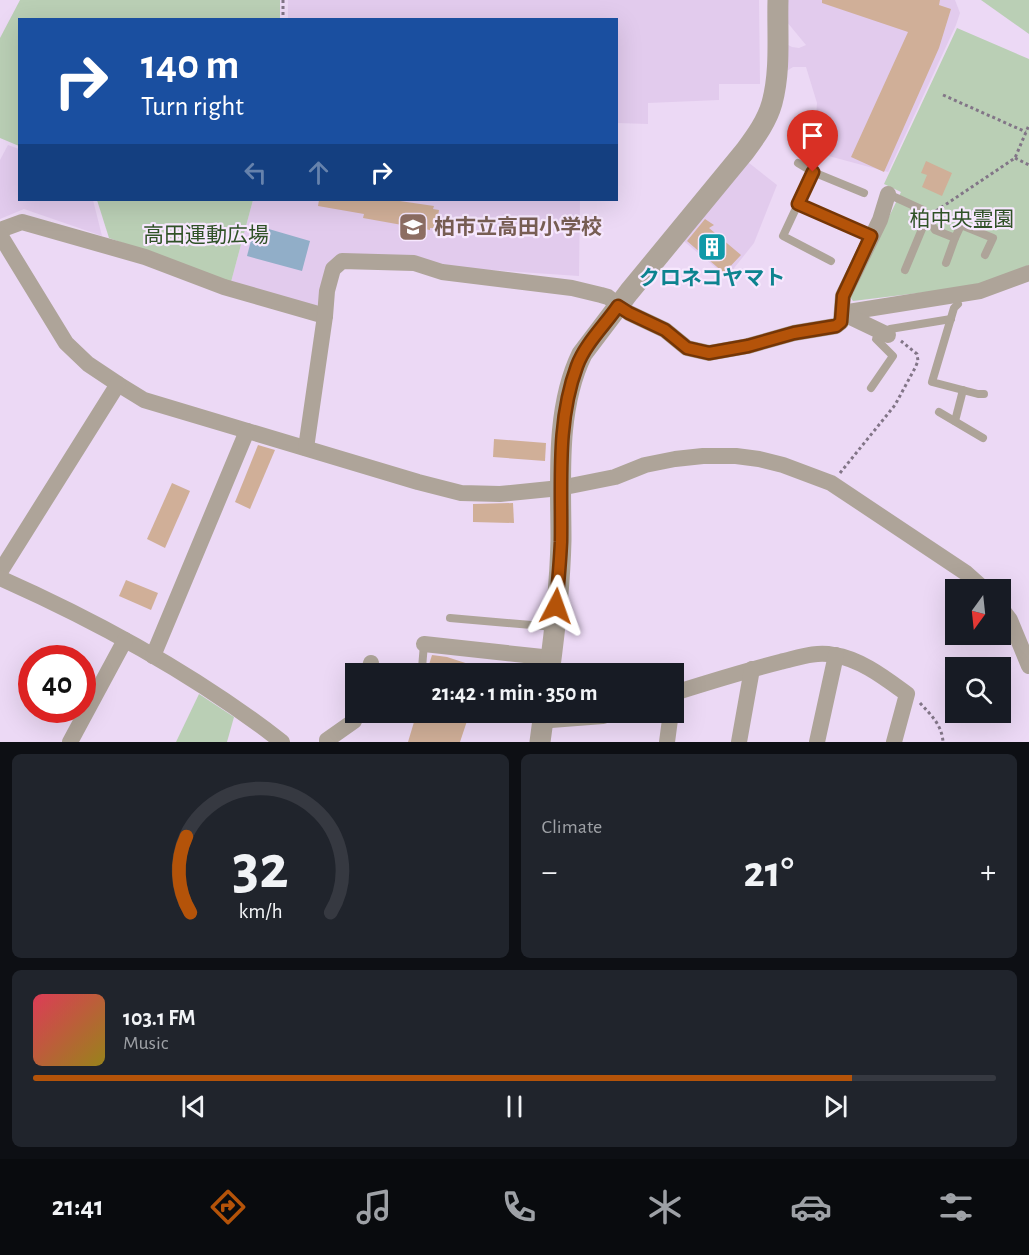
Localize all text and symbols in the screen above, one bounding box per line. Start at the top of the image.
icon: right [42,42,120,120]
text: 140 m [141,44,239,86]
text: Turn right [141,93,244,120]
pin [787,110,838,172]
icon: arrive [796,119,829,152]
icon: left [239,156,272,189]
icon: ahead [302,156,335,189]
icon: right [365,156,398,189]
park label: 柏中央霊園 [910,208,1015,230]
school or university icon: 柏市立高田小学校 [397,211,429,243]
place label: 柏市立高田小学校 [434,216,602,238]
park label: 高田運動広場 [143,224,269,246]
building icon: クロネコヤマト [696,231,728,263]
place label: クロネコヤマト [639,267,785,289]
position arrow [524,574,588,638]
north arrow [945,579,1011,645]
map controls [945,579,1011,723]
speed limit sign: 40 [18,645,96,723]
button: search [945,657,1011,723]
text: 21:42 · 1 min · 350 m [431,682,598,704]
text: Climate [542,817,602,837]
text: 32 [232,837,288,899]
text: 21° [743,850,794,895]
text: − [542,856,557,889]
text: + [980,856,996,889]
text: km/h [238,901,282,922]
text: 103.1 FM [123,1007,196,1029]
text: Music [123,1033,169,1053]
icon: previous [177,1090,210,1123]
icon: pause [498,1090,531,1123]
icon: next [819,1090,852,1123]
icon: directions [207,1186,249,1228]
icon: music [353,1186,395,1228]
icon: phone [498,1186,540,1228]
icon: climate [644,1186,686,1228]
icon: car [790,1186,832,1228]
icon: filters [935,1186,977,1228]
text: 21:41 [52,1193,104,1220]

